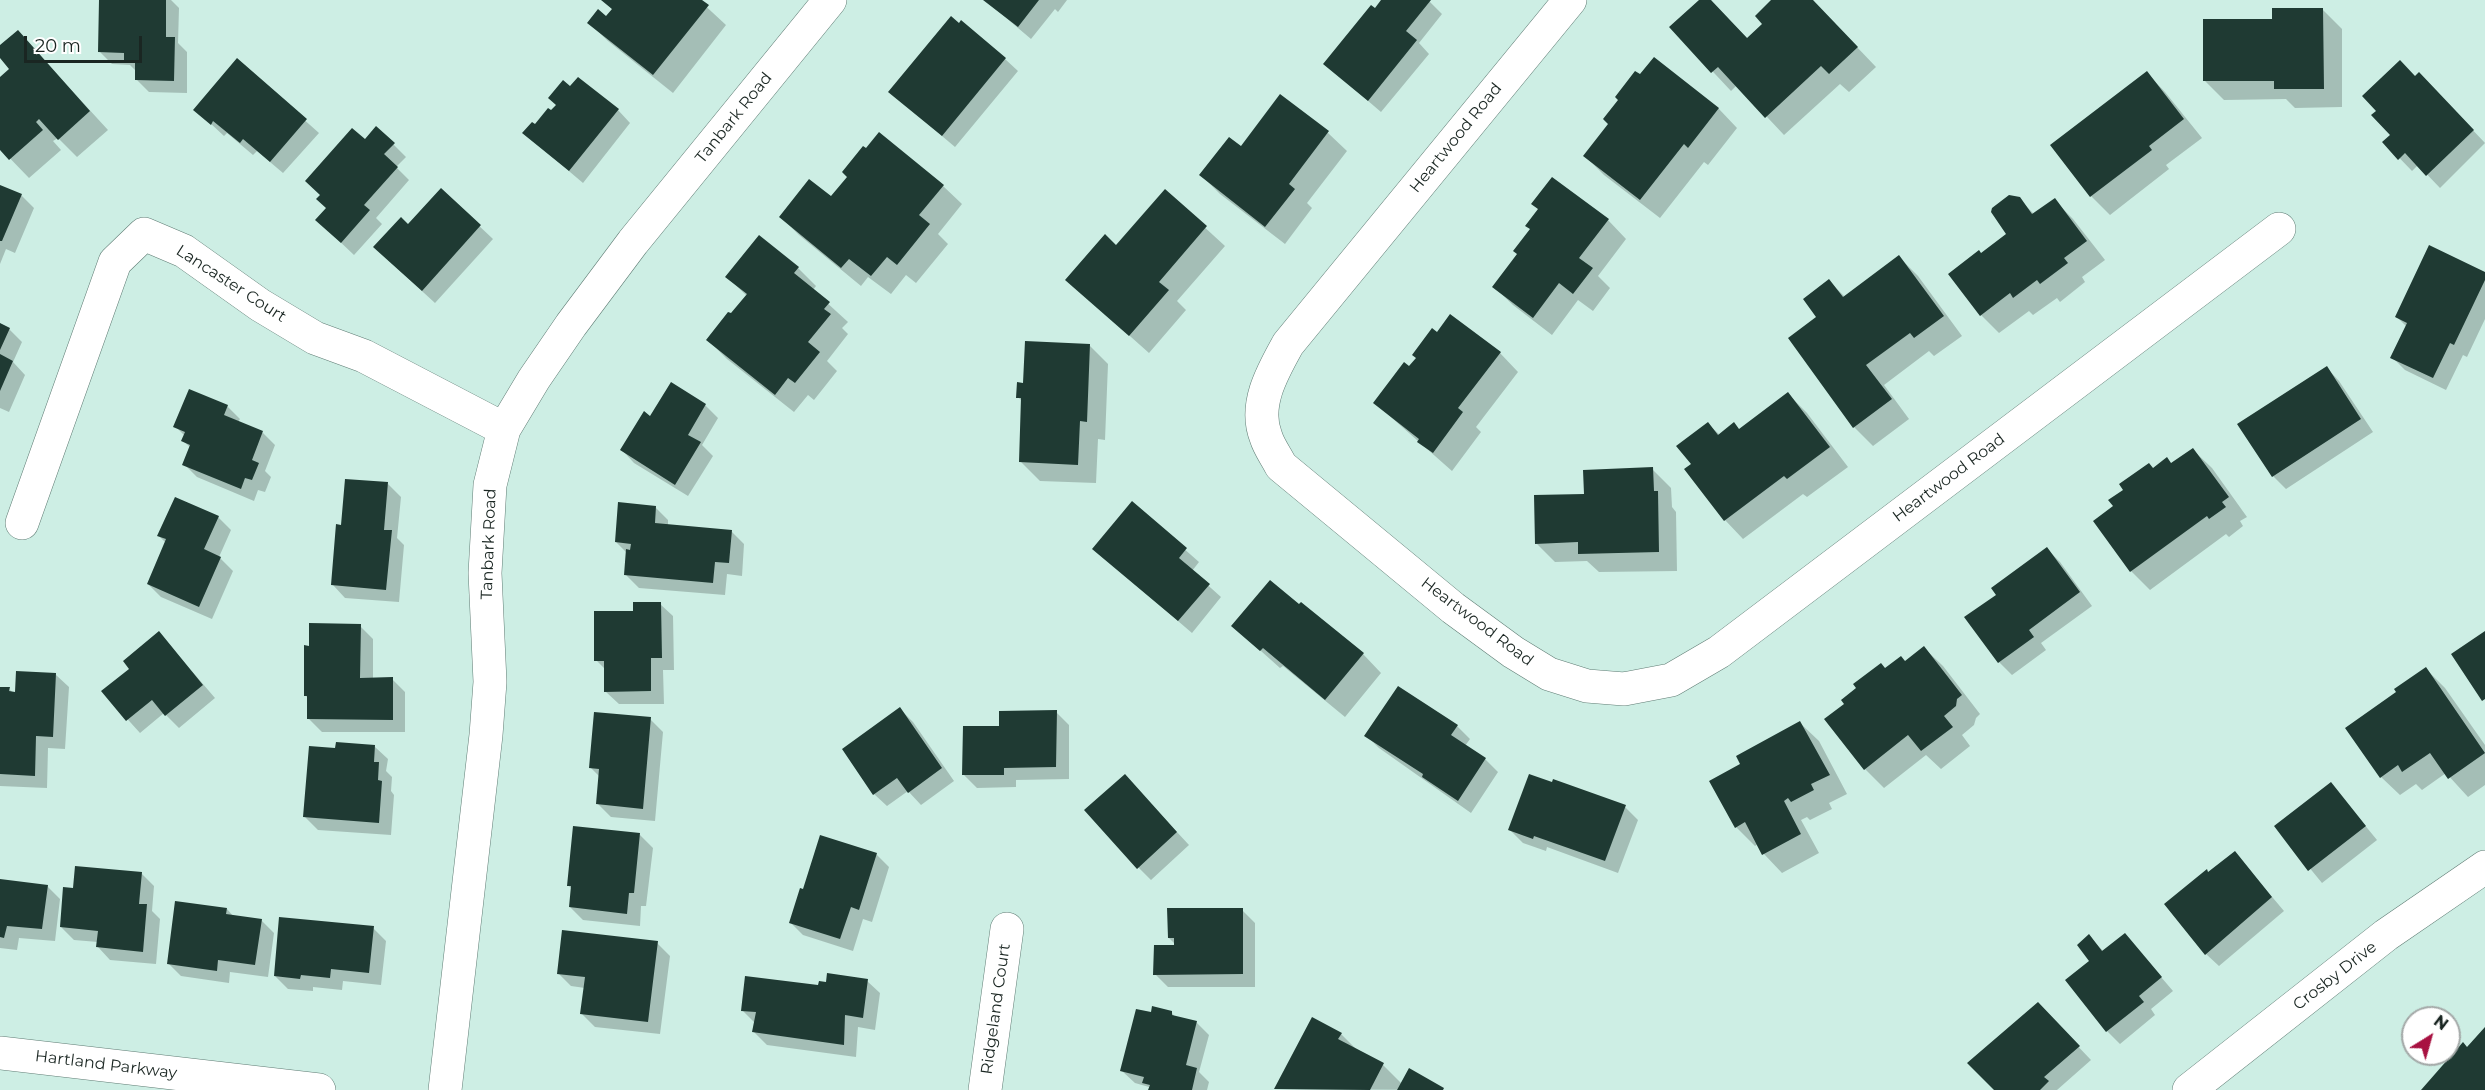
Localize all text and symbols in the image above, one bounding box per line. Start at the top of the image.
scale bar [27,24,146,62]
text: 20 m [35,35,81,57]
street label: Tanbark Road [692,69,776,167]
street label: Heartwood Road [1406,79,1506,197]
street label: Lancaster Court [172,241,290,327]
street label: Heartwood Road [1889,430,2009,526]
street label: Tanbark Road [477,488,501,600]
street label: Heartwood Road [1417,574,1537,670]
street label: Crosby Drive [2289,937,2381,1015]
street label: Ridgeland Court [977,942,1015,1076]
north arrow [2401,1006,2461,1066]
text: N [2430,1011,2452,1034]
street label: Hartland Parkway [34,1047,178,1083]

